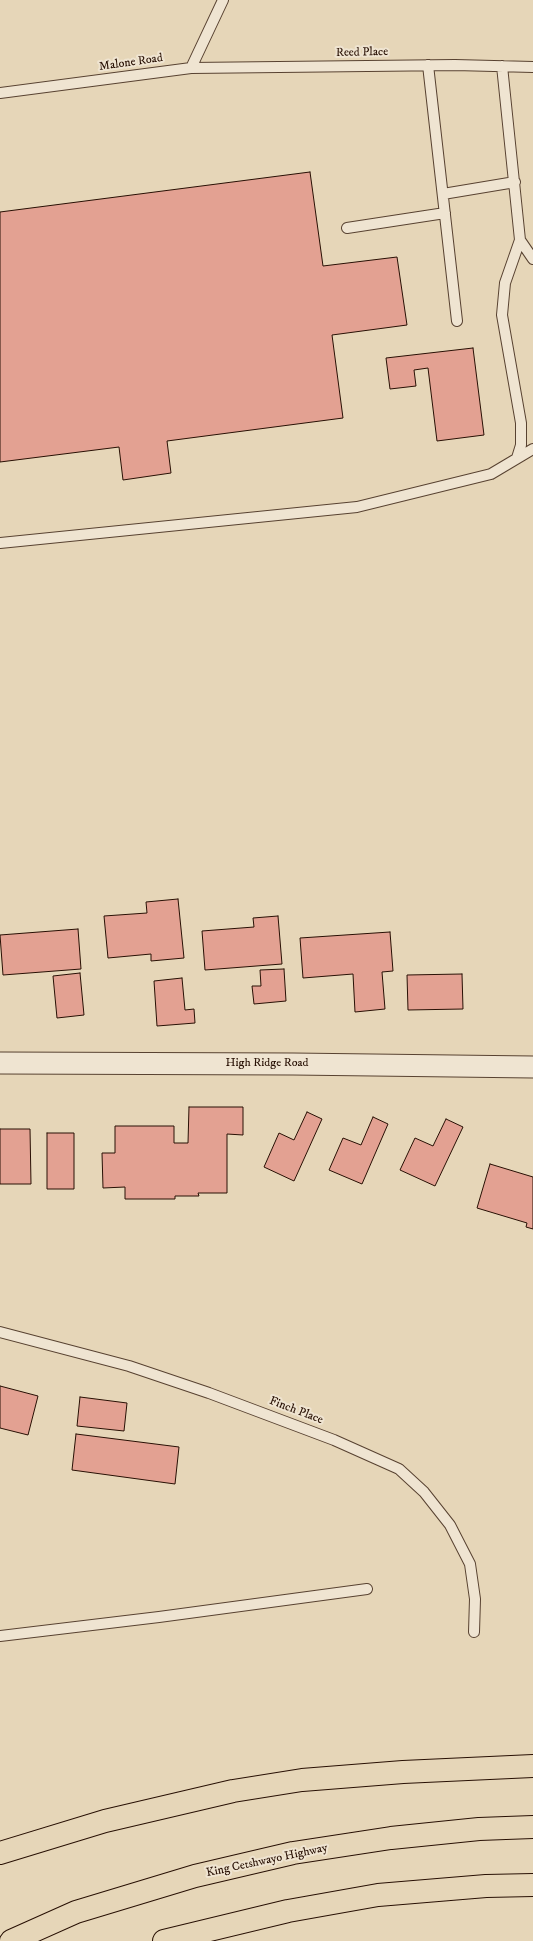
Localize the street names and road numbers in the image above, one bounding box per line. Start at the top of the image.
street label: Reed Place [336,45,388,61]
street label: Malone Road [98,51,164,75]
street label: High Ridge Road [225,1057,309,1071]
street label: Finch Place [267,1394,325,1428]
street label: King Cetshwayo Highway [205,1841,329,1881]

